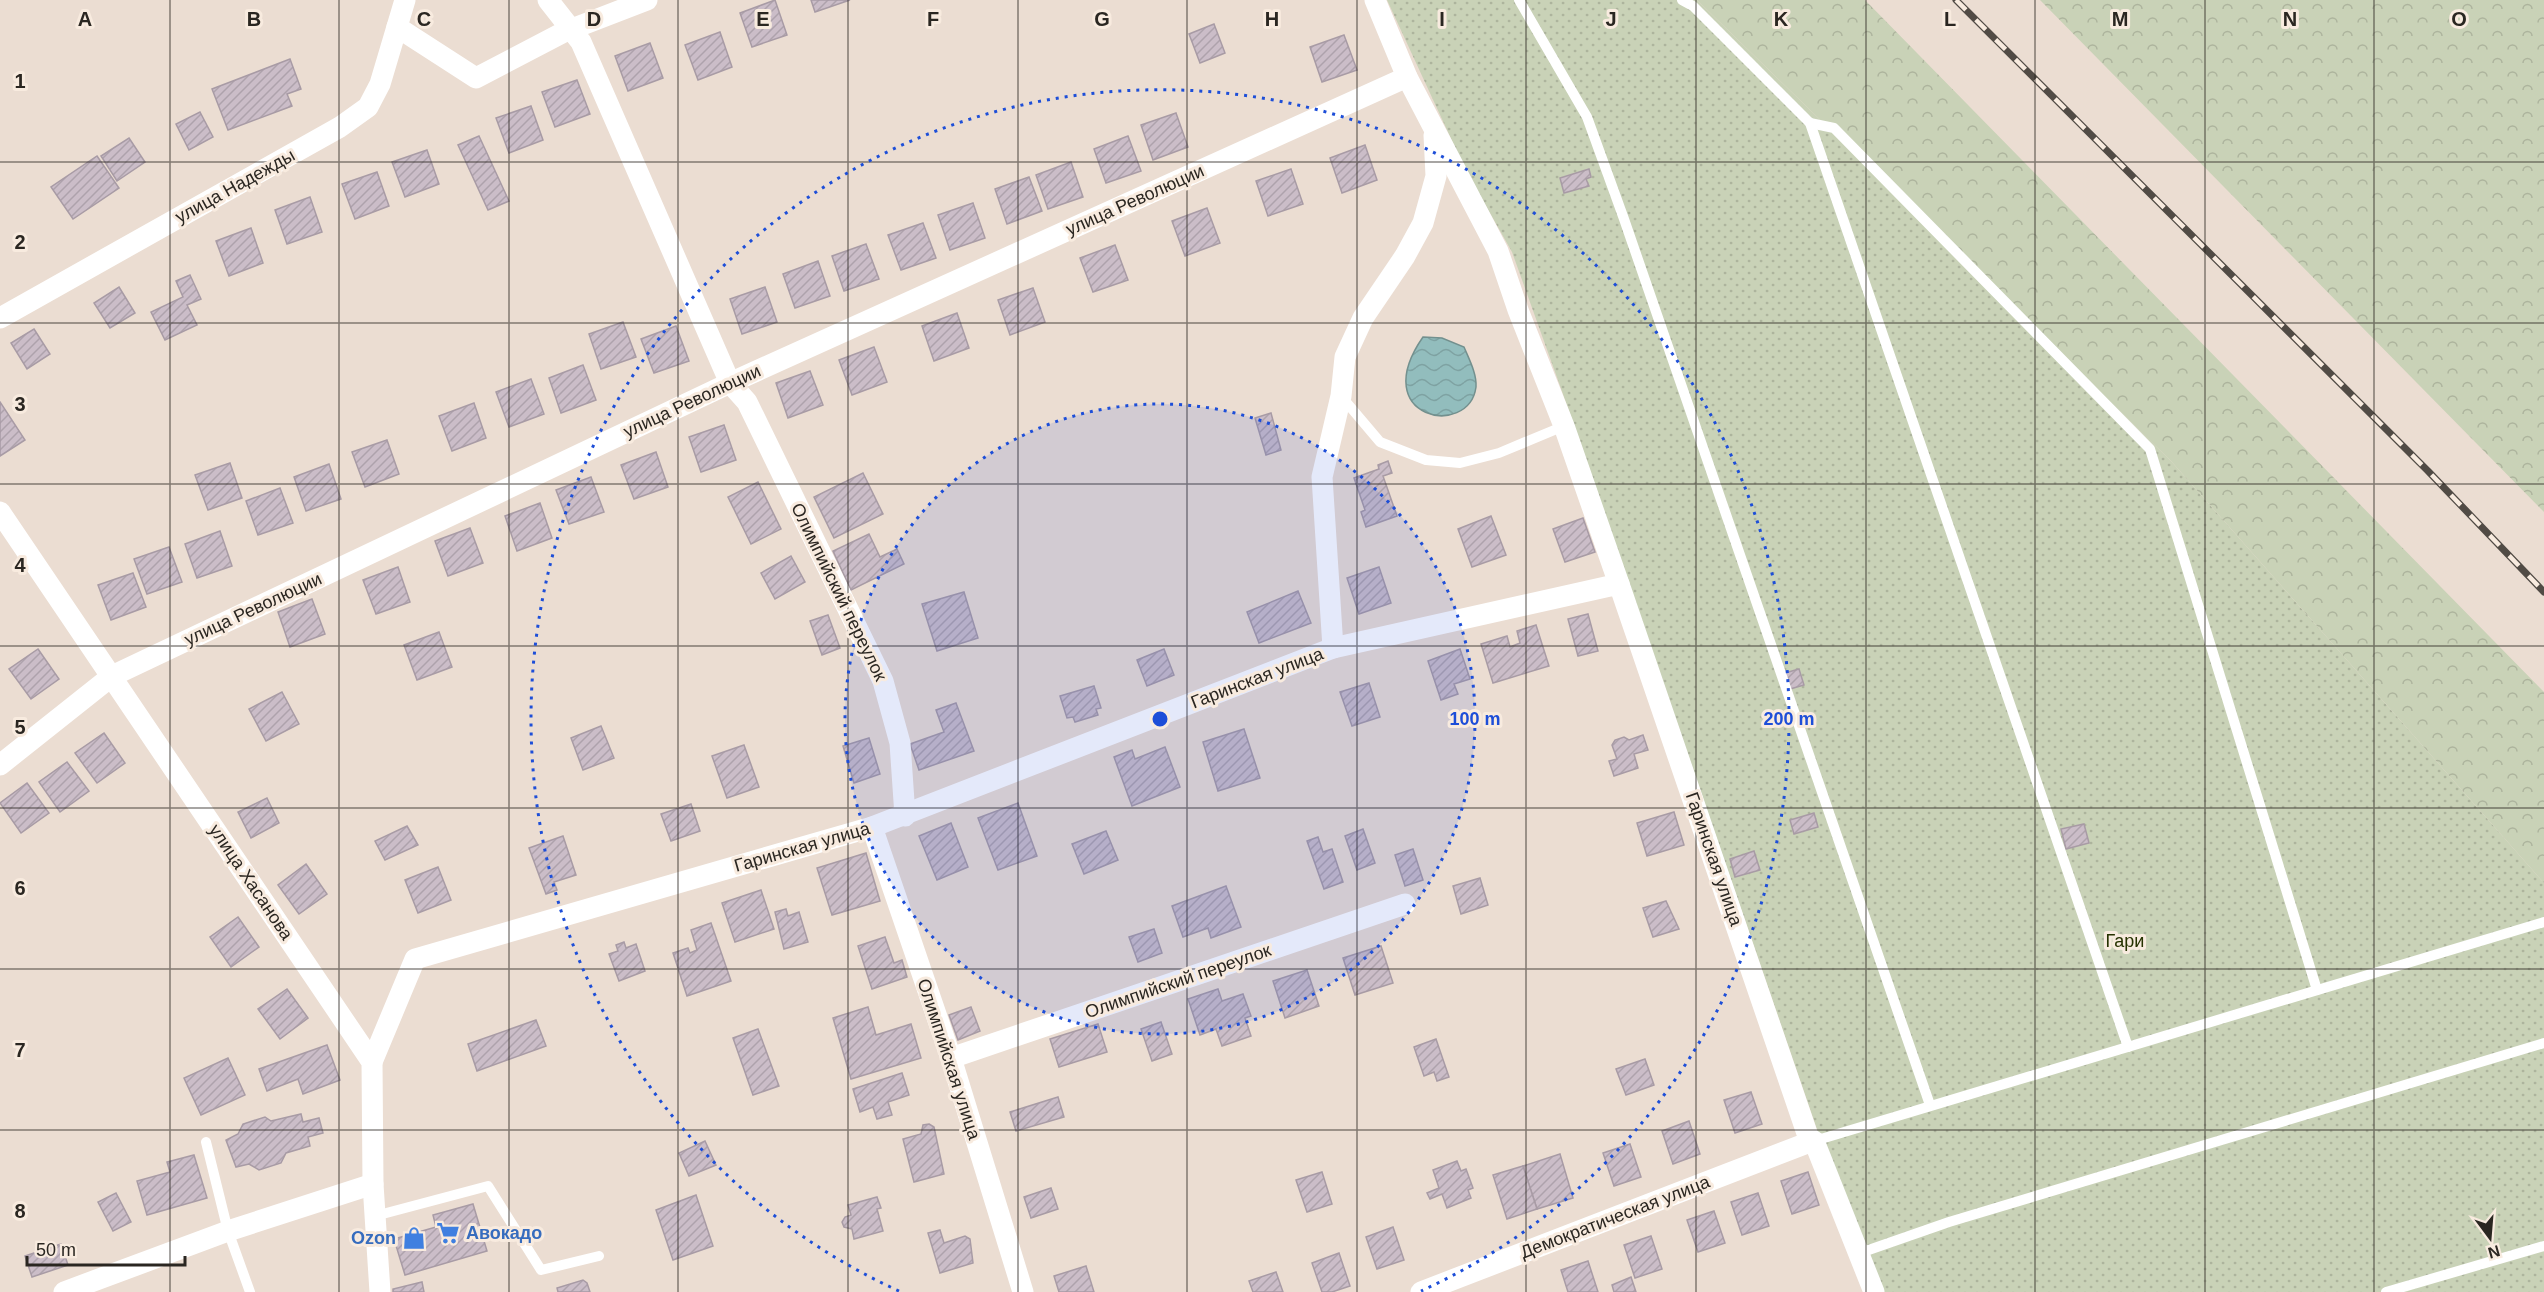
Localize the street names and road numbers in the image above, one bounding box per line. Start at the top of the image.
street label: улица Надежды [172,145,298,227]
street label: улица Революции [1063,161,1207,239]
street label: улица Революции [620,360,764,442]
street label: Олимпийский переулок [787,500,891,684]
street label: улица Революции [181,568,325,650]
street label: Гаринская улица [1188,643,1327,712]
street label: Гаринская улица [1682,789,1747,930]
street label: Гаринская улица [732,818,873,876]
street label: улица Хасанова [205,821,298,944]
street label: Олимпийский переулок [1082,940,1274,1022]
street label: Олимпийская улица [914,976,985,1143]
street label: Демократическая улица [1517,1171,1713,1262]

